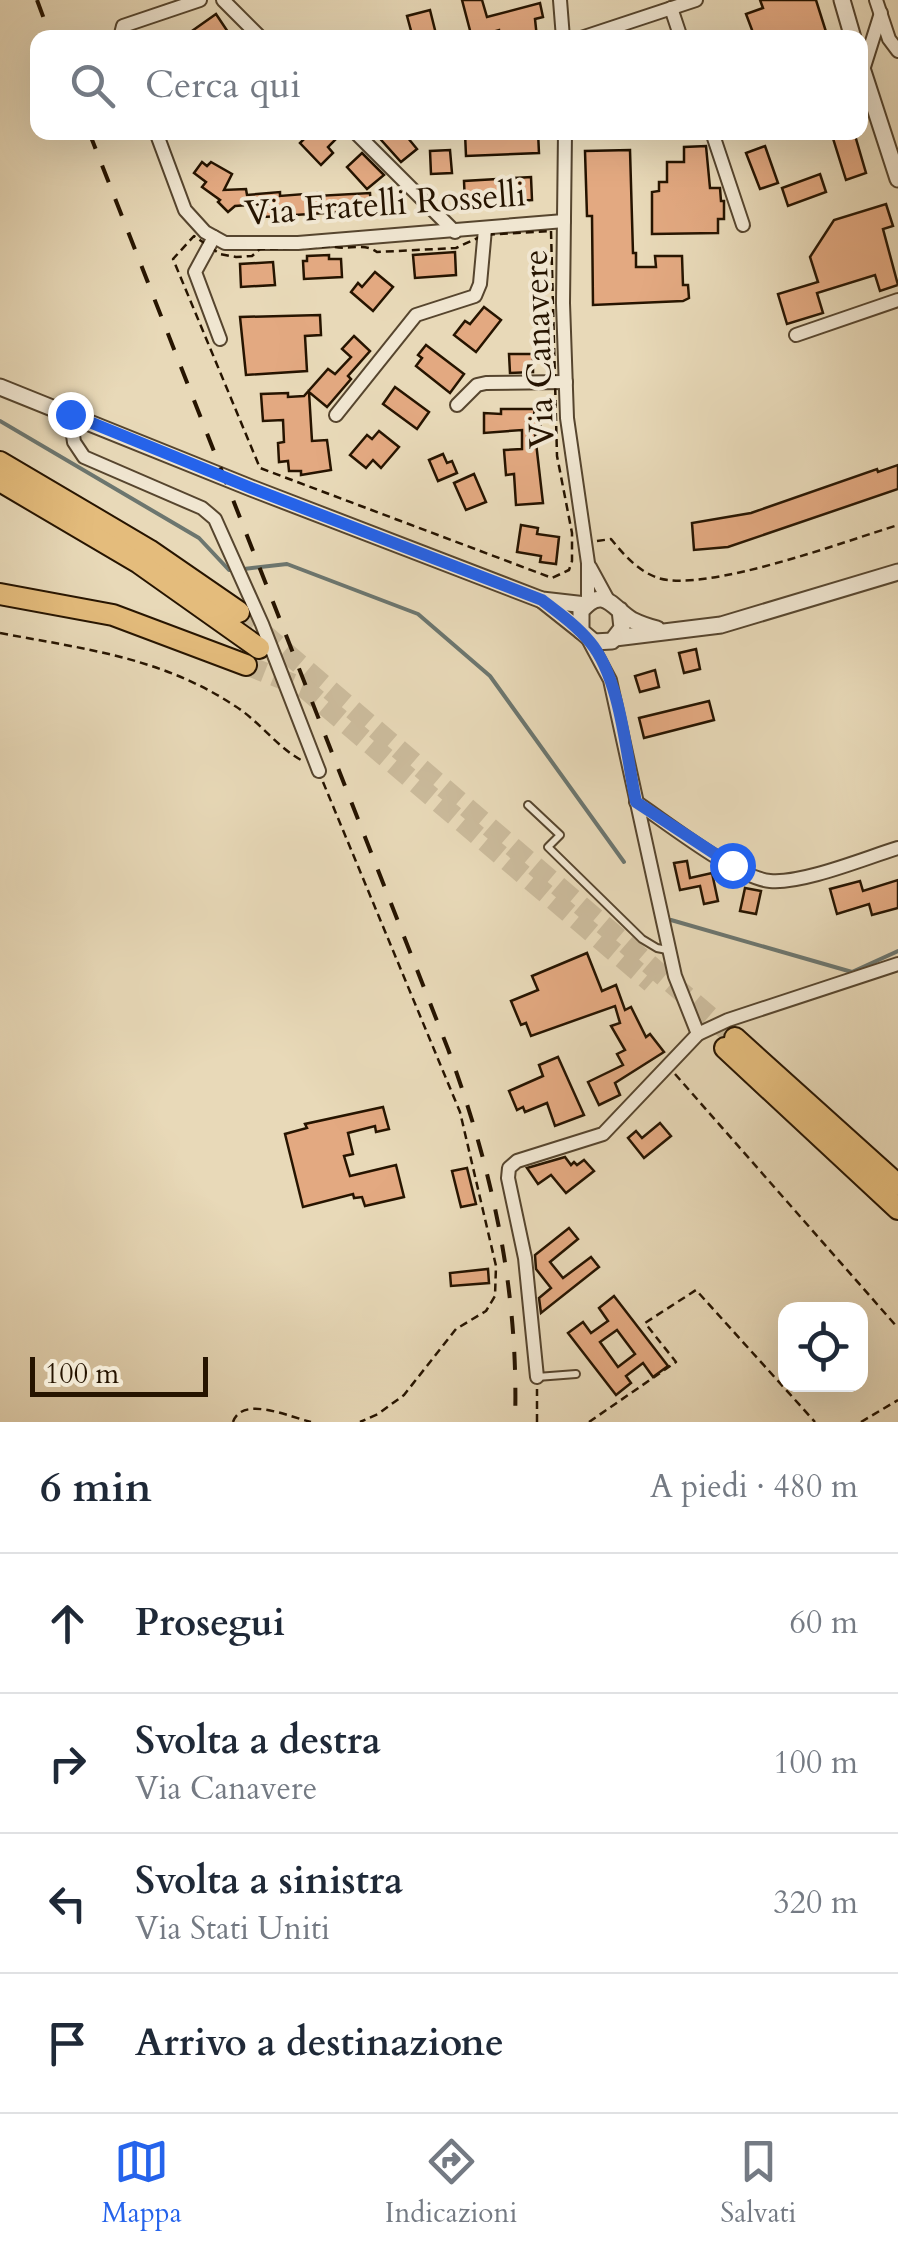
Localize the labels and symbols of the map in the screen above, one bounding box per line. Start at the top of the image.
street label: Via Fratelli Rosselli [243,170,527,238]
street label: Via Canavere [512,249,566,449]
route end [48,392,94,438]
route start [710,843,756,889]
scale bar [30,1352,208,1396]

